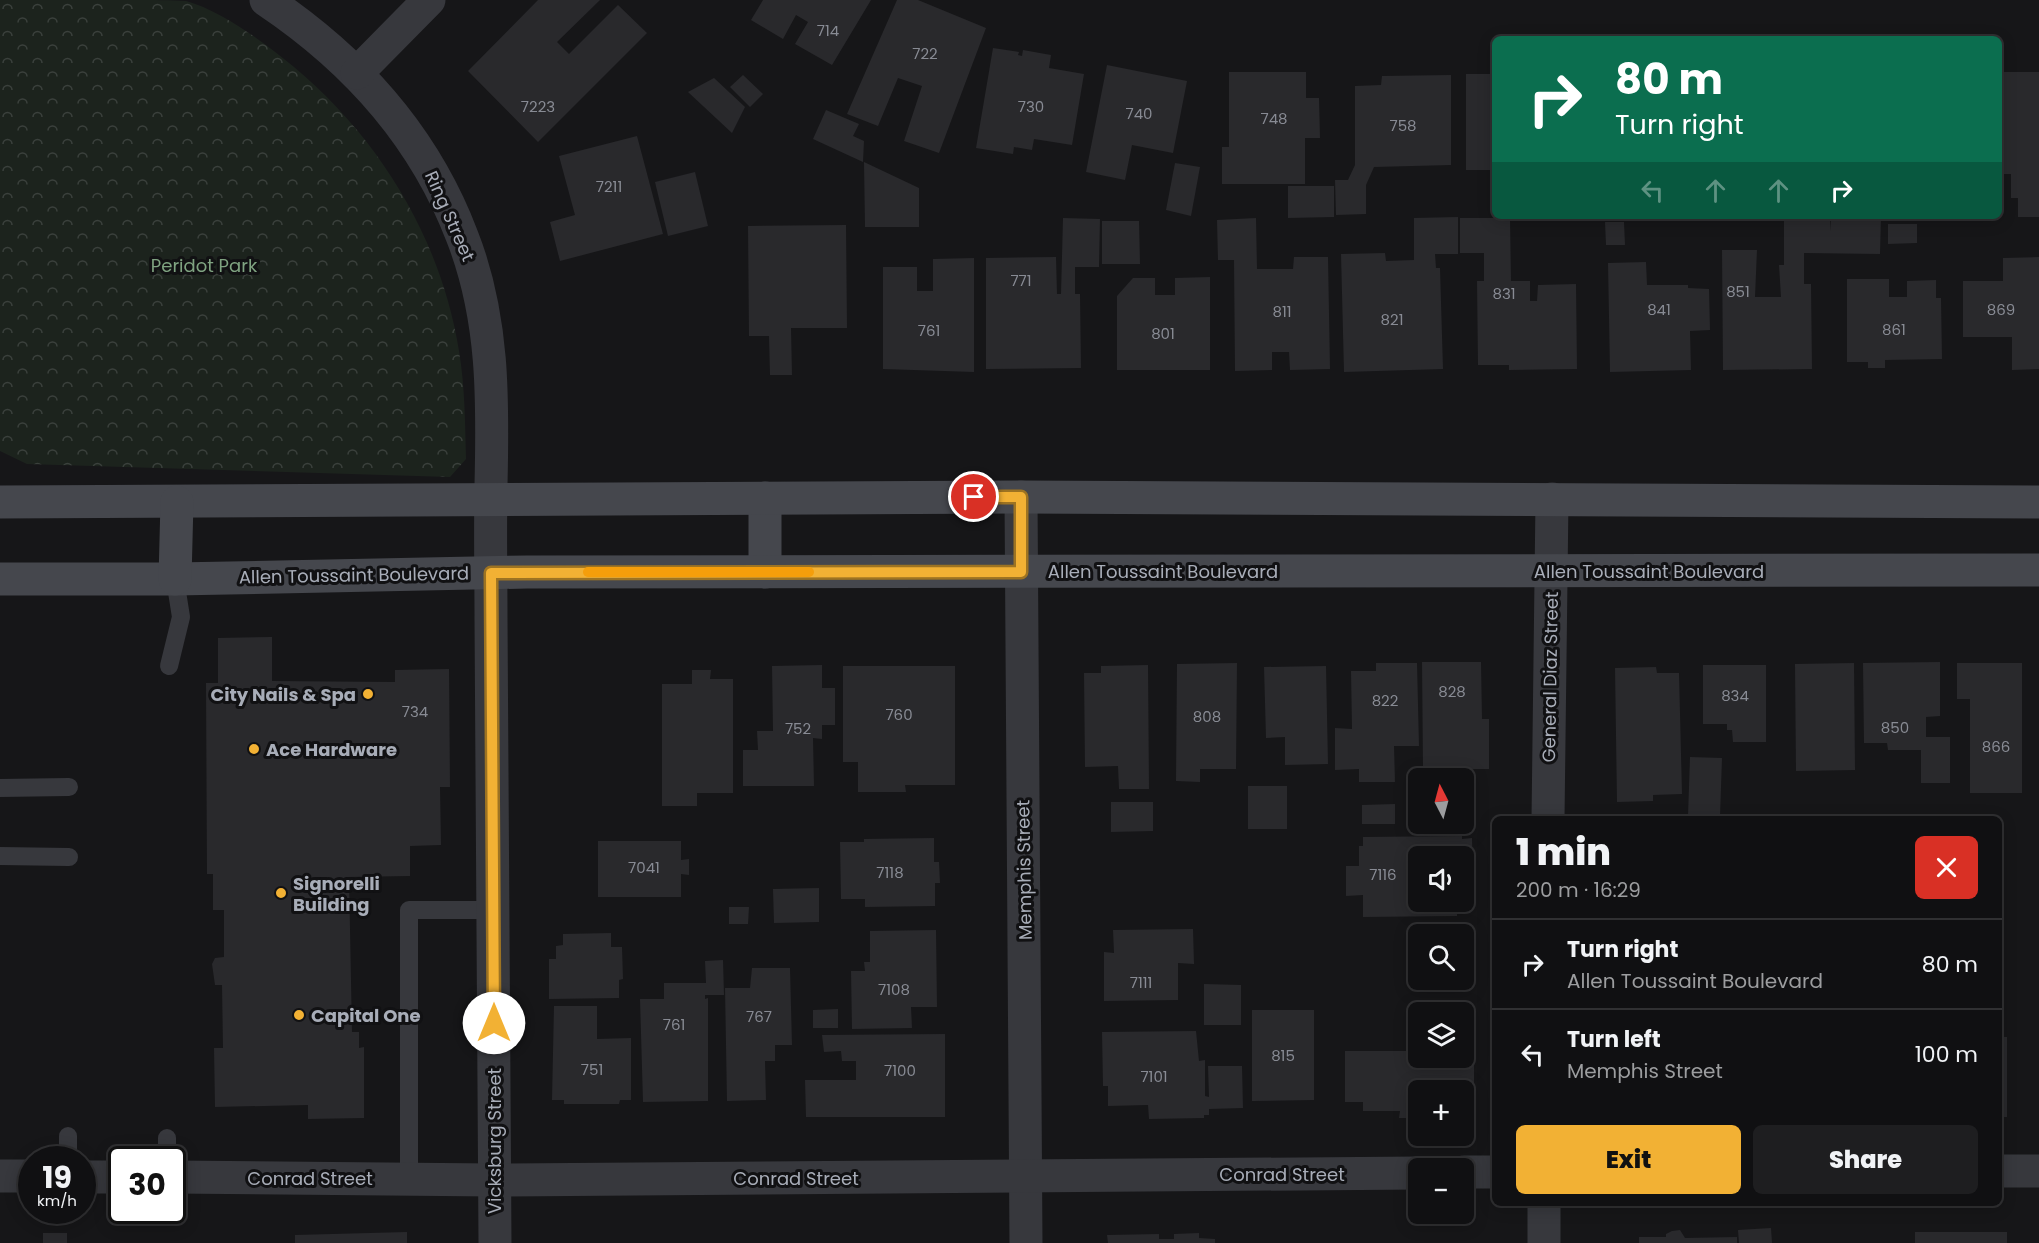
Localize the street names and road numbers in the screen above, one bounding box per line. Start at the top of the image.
street label: Ring Street [419,167,481,265]
street label: Allen Toussaint Boulevard [1048,559,1278,584]
street label: Allen Toussaint Boulevard [1534,559,1764,584]
street label: Allen Toussaint Boulevard [239,560,469,590]
street label: General Diaz Street [1536,591,1564,763]
street label: Memphis Street [1010,800,1038,940]
street label: Vicksburg Street [482,1068,507,1214]
street label: Conrad Street [1219,1162,1345,1187]
street label: Conrad Street [247,1166,373,1191]
street label: Conrad Street [733,1166,859,1191]

